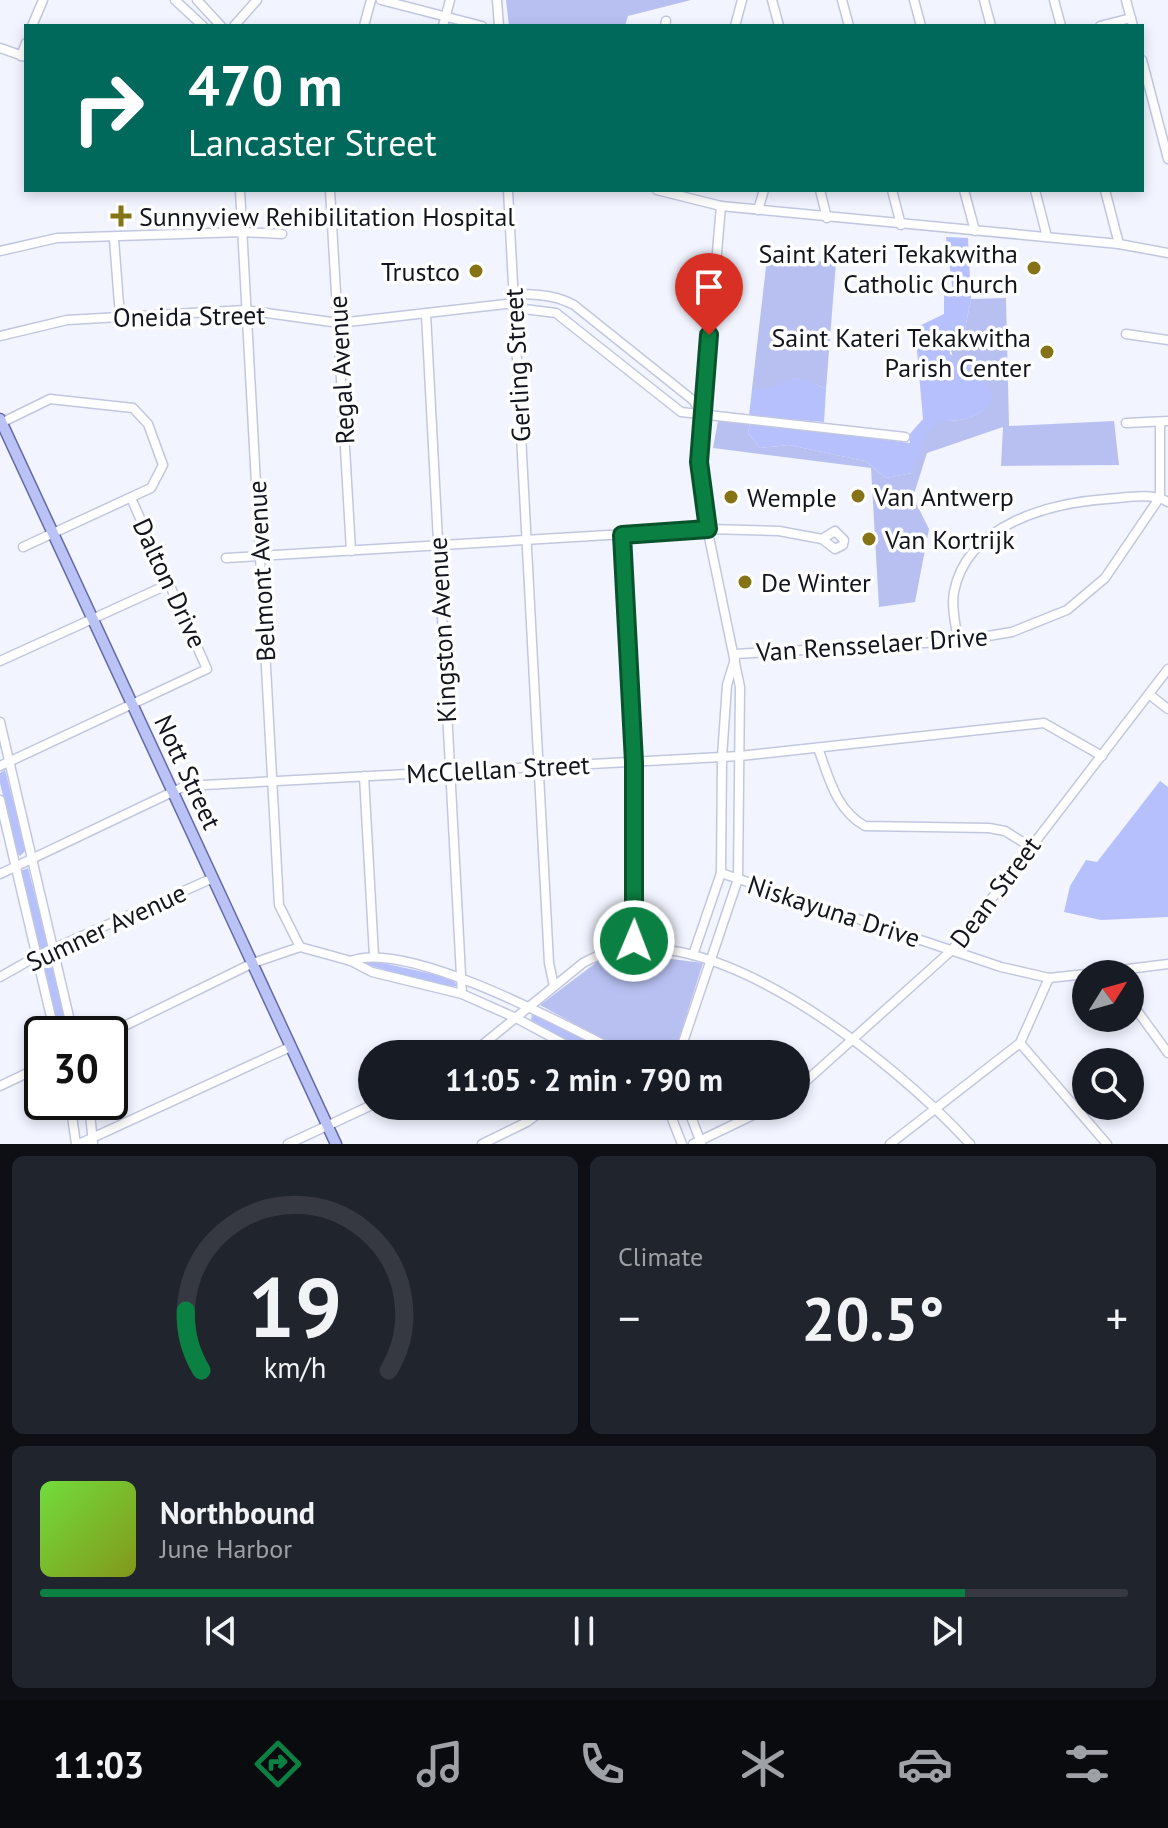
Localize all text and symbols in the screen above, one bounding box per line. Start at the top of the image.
text: 470 m [188,49,343,121]
icon: right [56,56,160,160]
text: Lancaster Street [188,119,437,166]
place label: Sunnyview Rehibilitation Hospital [139,200,515,233]
marker: Sunnyview Rehibilitation Hospital [110,205,132,227]
place label: Saint Kateri Tekakwitha Catholic Church [759,237,1018,300]
pin [675,253,743,335]
place label: Trustco [381,255,460,288]
marker: Saint Kateri Tekakwitha Catholic Church [1025,259,1043,277]
marker: Trustco [467,262,485,280]
icon: arrive [687,265,731,309]
street label: Gerling Street [496,287,538,443]
street label: Regal Avenue [321,295,361,445]
street label: Oneida Street [113,298,266,334]
place label: Saint Kateri Tekakwitha Parish Center [772,321,1031,384]
marker: Saint Kateri Tekakwitha Parish Center [1038,343,1056,361]
street label: Belmont Avenue [240,480,282,662]
place label: Van Antwerp [873,480,1014,513]
place label: Wemple [747,481,837,514]
marker: Van Antwerp [849,487,867,505]
marker: Wemple [722,488,740,506]
street label: Dalton Drive [126,513,214,653]
place label: Van Kortrijk [884,523,1015,556]
marker: Van Kortrijk [860,530,878,548]
street label: Kingston Avenue [421,536,463,724]
place label: De Winter [761,566,871,599]
marker: De Winter [736,573,754,591]
street label: Van Rensselaer Drive [754,619,989,669]
street label: Nott Street [147,710,229,835]
street label: McClellan Street [405,748,591,790]
street label: Dean Street [942,830,1048,954]
street label: Niskayuna Drive [744,868,924,954]
street label: Sumner Avenue [21,876,191,978]
position arrow [592,899,676,983]
north arrow [1072,960,1144,1032]
map controls [1072,960,1144,1120]
speed limit sign: 30 [24,1016,128,1120]
button: search [1072,1048,1144,1120]
text: 11:05 · 2 min · 790 m [445,1060,723,1099]
text: Climate [618,1240,703,1273]
text: 19 [248,1252,342,1360]
text: 20.5° [801,1279,945,1357]
text: − [618,1289,640,1346]
text: + [1106,1289,1128,1346]
text: km/h [264,1349,326,1386]
text: Northbound [160,1493,315,1532]
text: June Harbor [160,1532,292,1565]
icon: previous [199,1609,243,1653]
icon: pause [562,1609,606,1653]
icon: next [925,1609,969,1653]
icon: directions [250,1736,306,1792]
icon: music [412,1736,468,1792]
icon: phone [574,1736,630,1792]
icon: climate [735,1736,791,1792]
icon: car [897,1736,953,1792]
icon: filters [1059,1736,1115,1792]
text: 11:03 [53,1741,144,1788]

